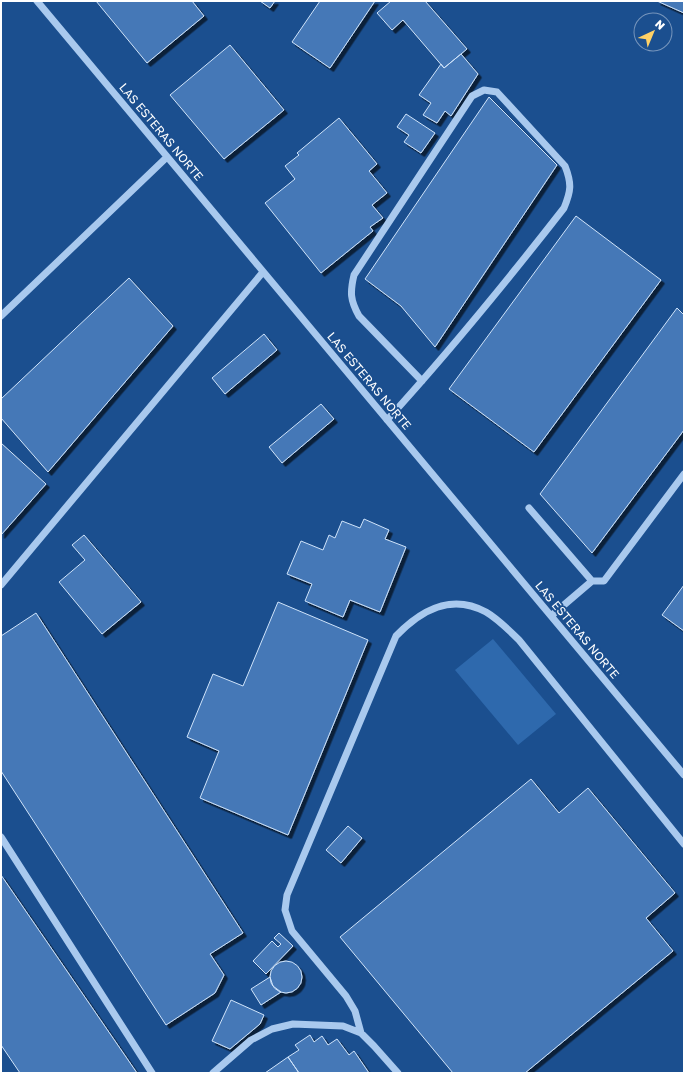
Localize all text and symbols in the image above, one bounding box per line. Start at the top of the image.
north arrow [633,12,673,52]
text: N [653,17,668,32]
street label: LAS ESTERAS NORTE [116,80,207,184]
street label: LAS ESTERAS NORTE [324,329,415,433]
street label: LAS ESTERAS NORTE [532,578,623,682]

